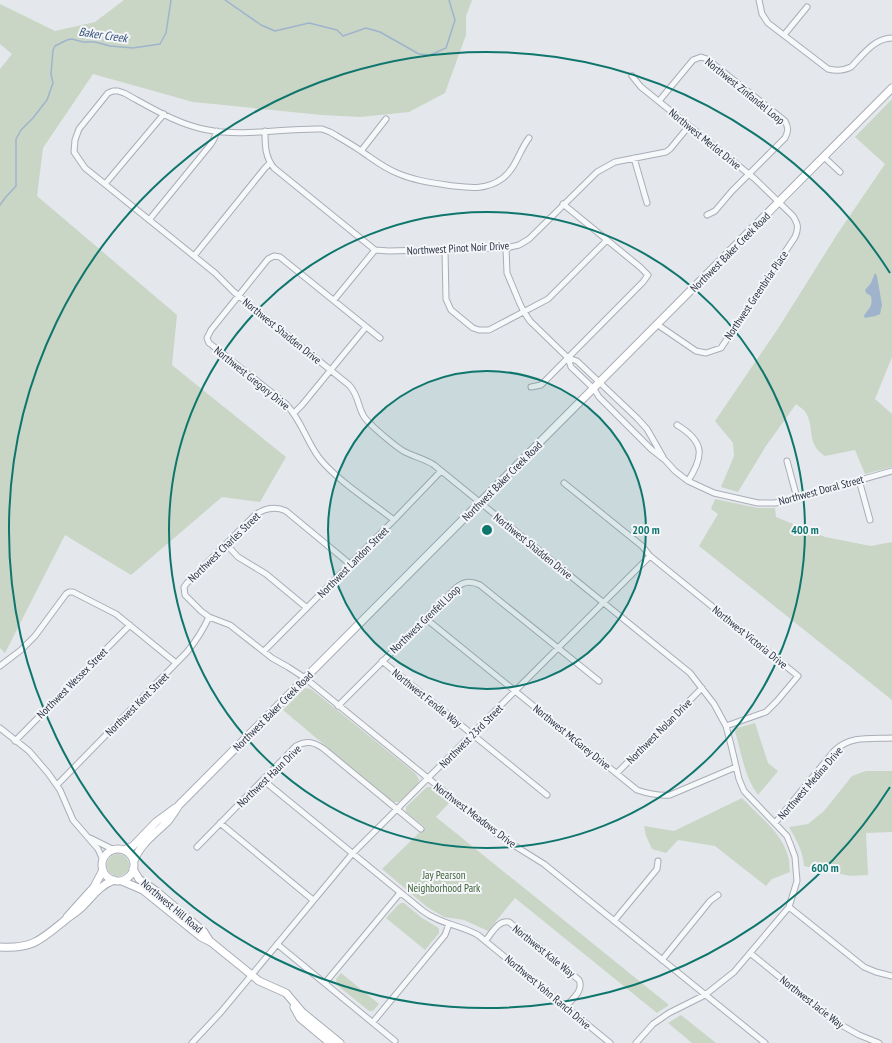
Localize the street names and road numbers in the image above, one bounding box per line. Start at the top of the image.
street label: Northwest Zinfandel Loop [702,55,788,128]
street label: Northwest Merlot Drive [666,106,744,173]
street label: Northwest Baker Creek Road [687,209,773,295]
street label: Northwest Pinot Noir Drive [406,238,510,258]
street label: Northwest Greenbriar Place [721,248,791,342]
street label: Northwest Shadden Drive [240,295,324,367]
street label: Northwest Gregory Drive [211,343,293,413]
street label: Northwest Baker Creek Road [459,438,545,524]
street label: Northwest Doral Street [777,472,865,508]
street label: Northwest Charles Street [185,509,263,585]
street label: Northwest Shadden Drive [491,510,575,582]
street label: Northwest Landon Street [314,523,392,601]
street label: Northwest Grenfell Loop [387,582,463,656]
street label: Northwest Victoria Drive [710,602,791,672]
street label: Northwest Wessex Street [34,645,110,721]
street label: Northwest Fendle Way [389,666,465,731]
street label: Northwest Baker Creek Road [230,668,316,754]
street label: Northwest Kent Street [102,669,172,739]
street label: Northwest Nolan Drive [623,695,695,767]
street label: Northwest 23rd Street [436,701,506,771]
street label: Northwest McGarey Drive [530,701,614,773]
street label: Northwest Haun Drive [234,741,304,810]
street label: Northwest Medina Drive [775,743,846,822]
street label: Northwest Meadows Drive [431,779,519,851]
street label: Northwest Hill Road [138,876,206,936]
street label: Northwest Kale Way [510,922,579,981]
street label: Northwest Yohn Ranch Drive [502,952,594,1032]
street label: Northwest Jacie Way [777,973,847,1032]

